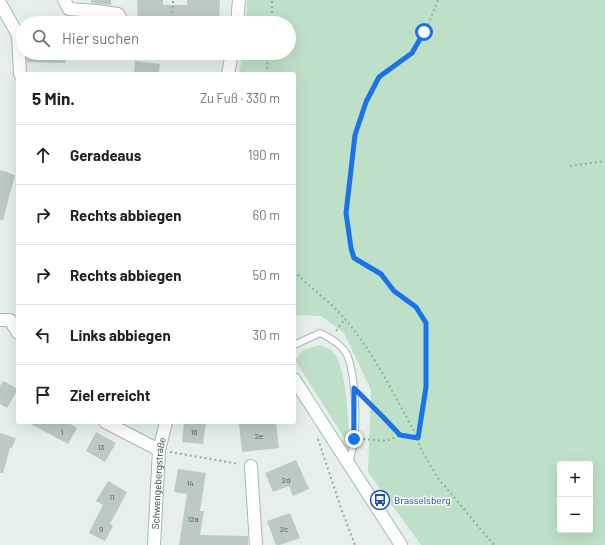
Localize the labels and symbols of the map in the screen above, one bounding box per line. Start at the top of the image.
route start [415,23,433,41]
house number: 1 [61,427,64,437]
house number: 16 [191,427,197,437]
route end [345,430,363,448]
house number: 2e [255,431,263,441]
street label: Schwengebergstraße [149,436,168,530]
house number: 13 [98,442,104,452]
house number: 2d [282,475,290,485]
house number: 14 [186,478,194,488]
bus stop icon: Brasselsberg [369,489,391,511]
house number: 11 [109,492,115,502]
place label: Brasselsberg [394,494,451,506]
house number: 12a [187,514,199,524]
house number: 9 [99,524,103,534]
house number: 2c [280,524,288,534]

